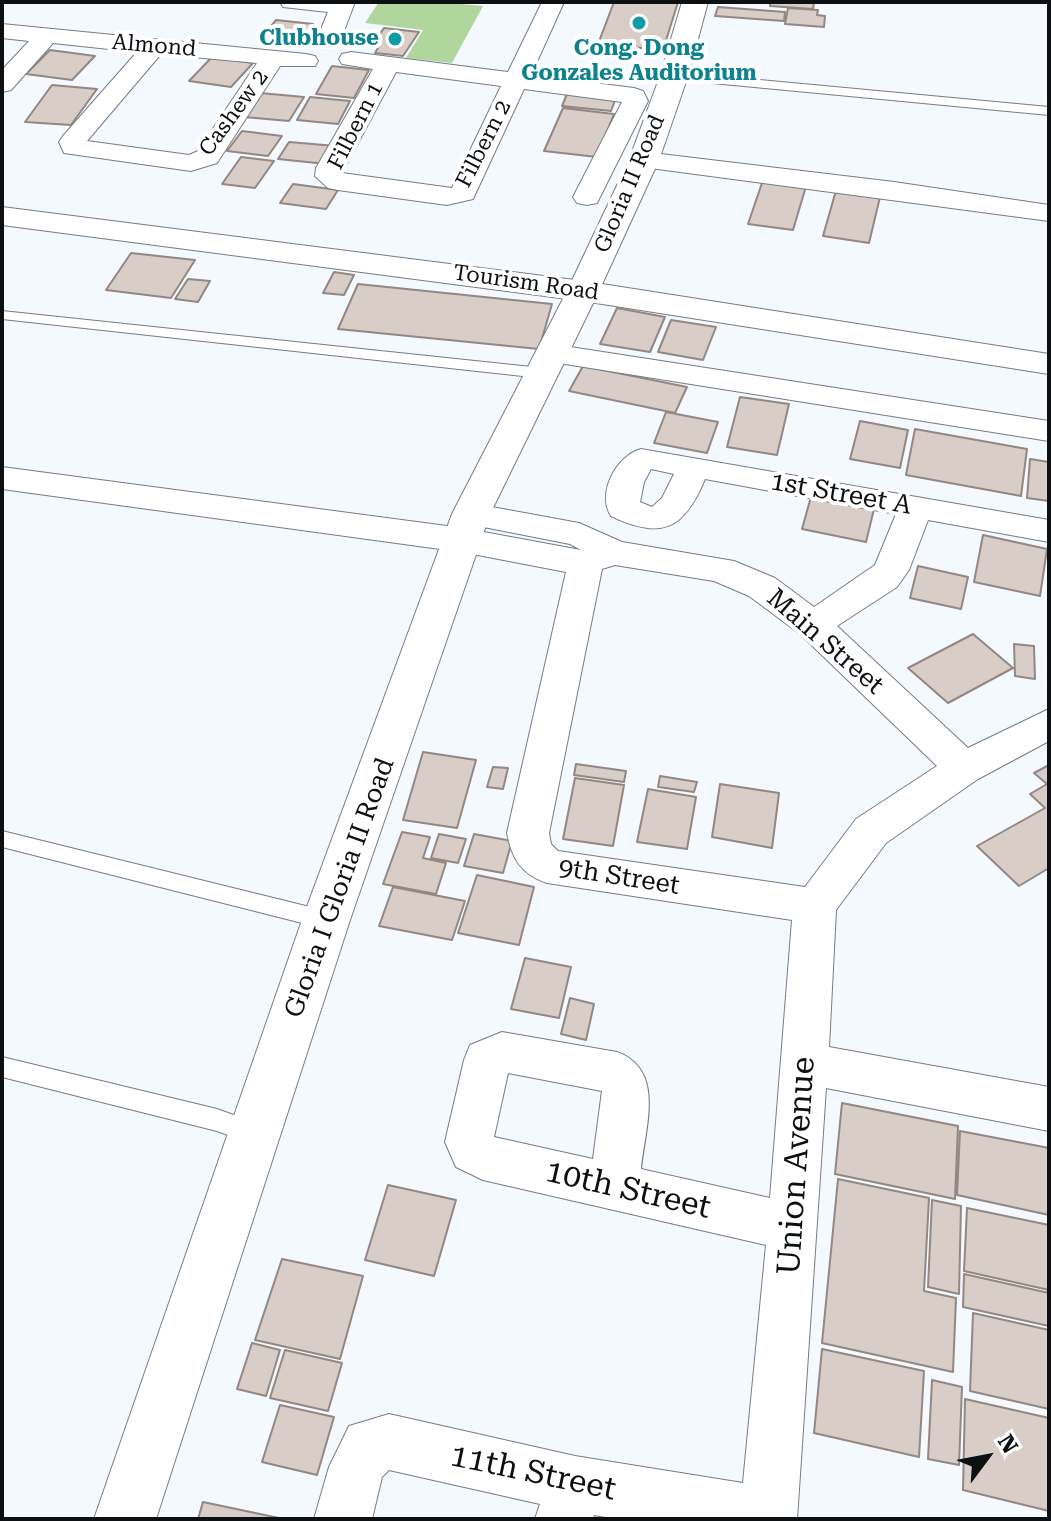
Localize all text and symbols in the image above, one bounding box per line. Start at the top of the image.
marker: Cong. Dong Gonzales Auditorium [630,14,648,32]
place label: Clubhouse [259,26,379,52]
street label: Almond [111,29,197,63]
marker: Clubhouse [386,30,404,48]
place label: Cong. Dong Gonzales Auditorium [521,36,757,88]
street label: Cashew 2 [194,65,274,161]
street label: Filbern 1 [323,78,389,174]
street label: Filbern 2 [451,96,517,192]
street label: Gloria II Road [589,111,671,257]
street label: Tourism Road [451,260,601,306]
street label: 1st Street A [768,466,914,522]
street label: Main Street [760,583,890,701]
street label: Gloria I Gloria II Road [279,754,401,1022]
street label: 9th Street [556,852,682,902]
street label: Union Avenue [770,1055,824,1277]
street label: 10th Street [542,1152,714,1228]
north arrow [947,1417,1027,1497]
text: N [993,1430,1023,1458]
street label: 11th Street [447,1437,619,1509]

